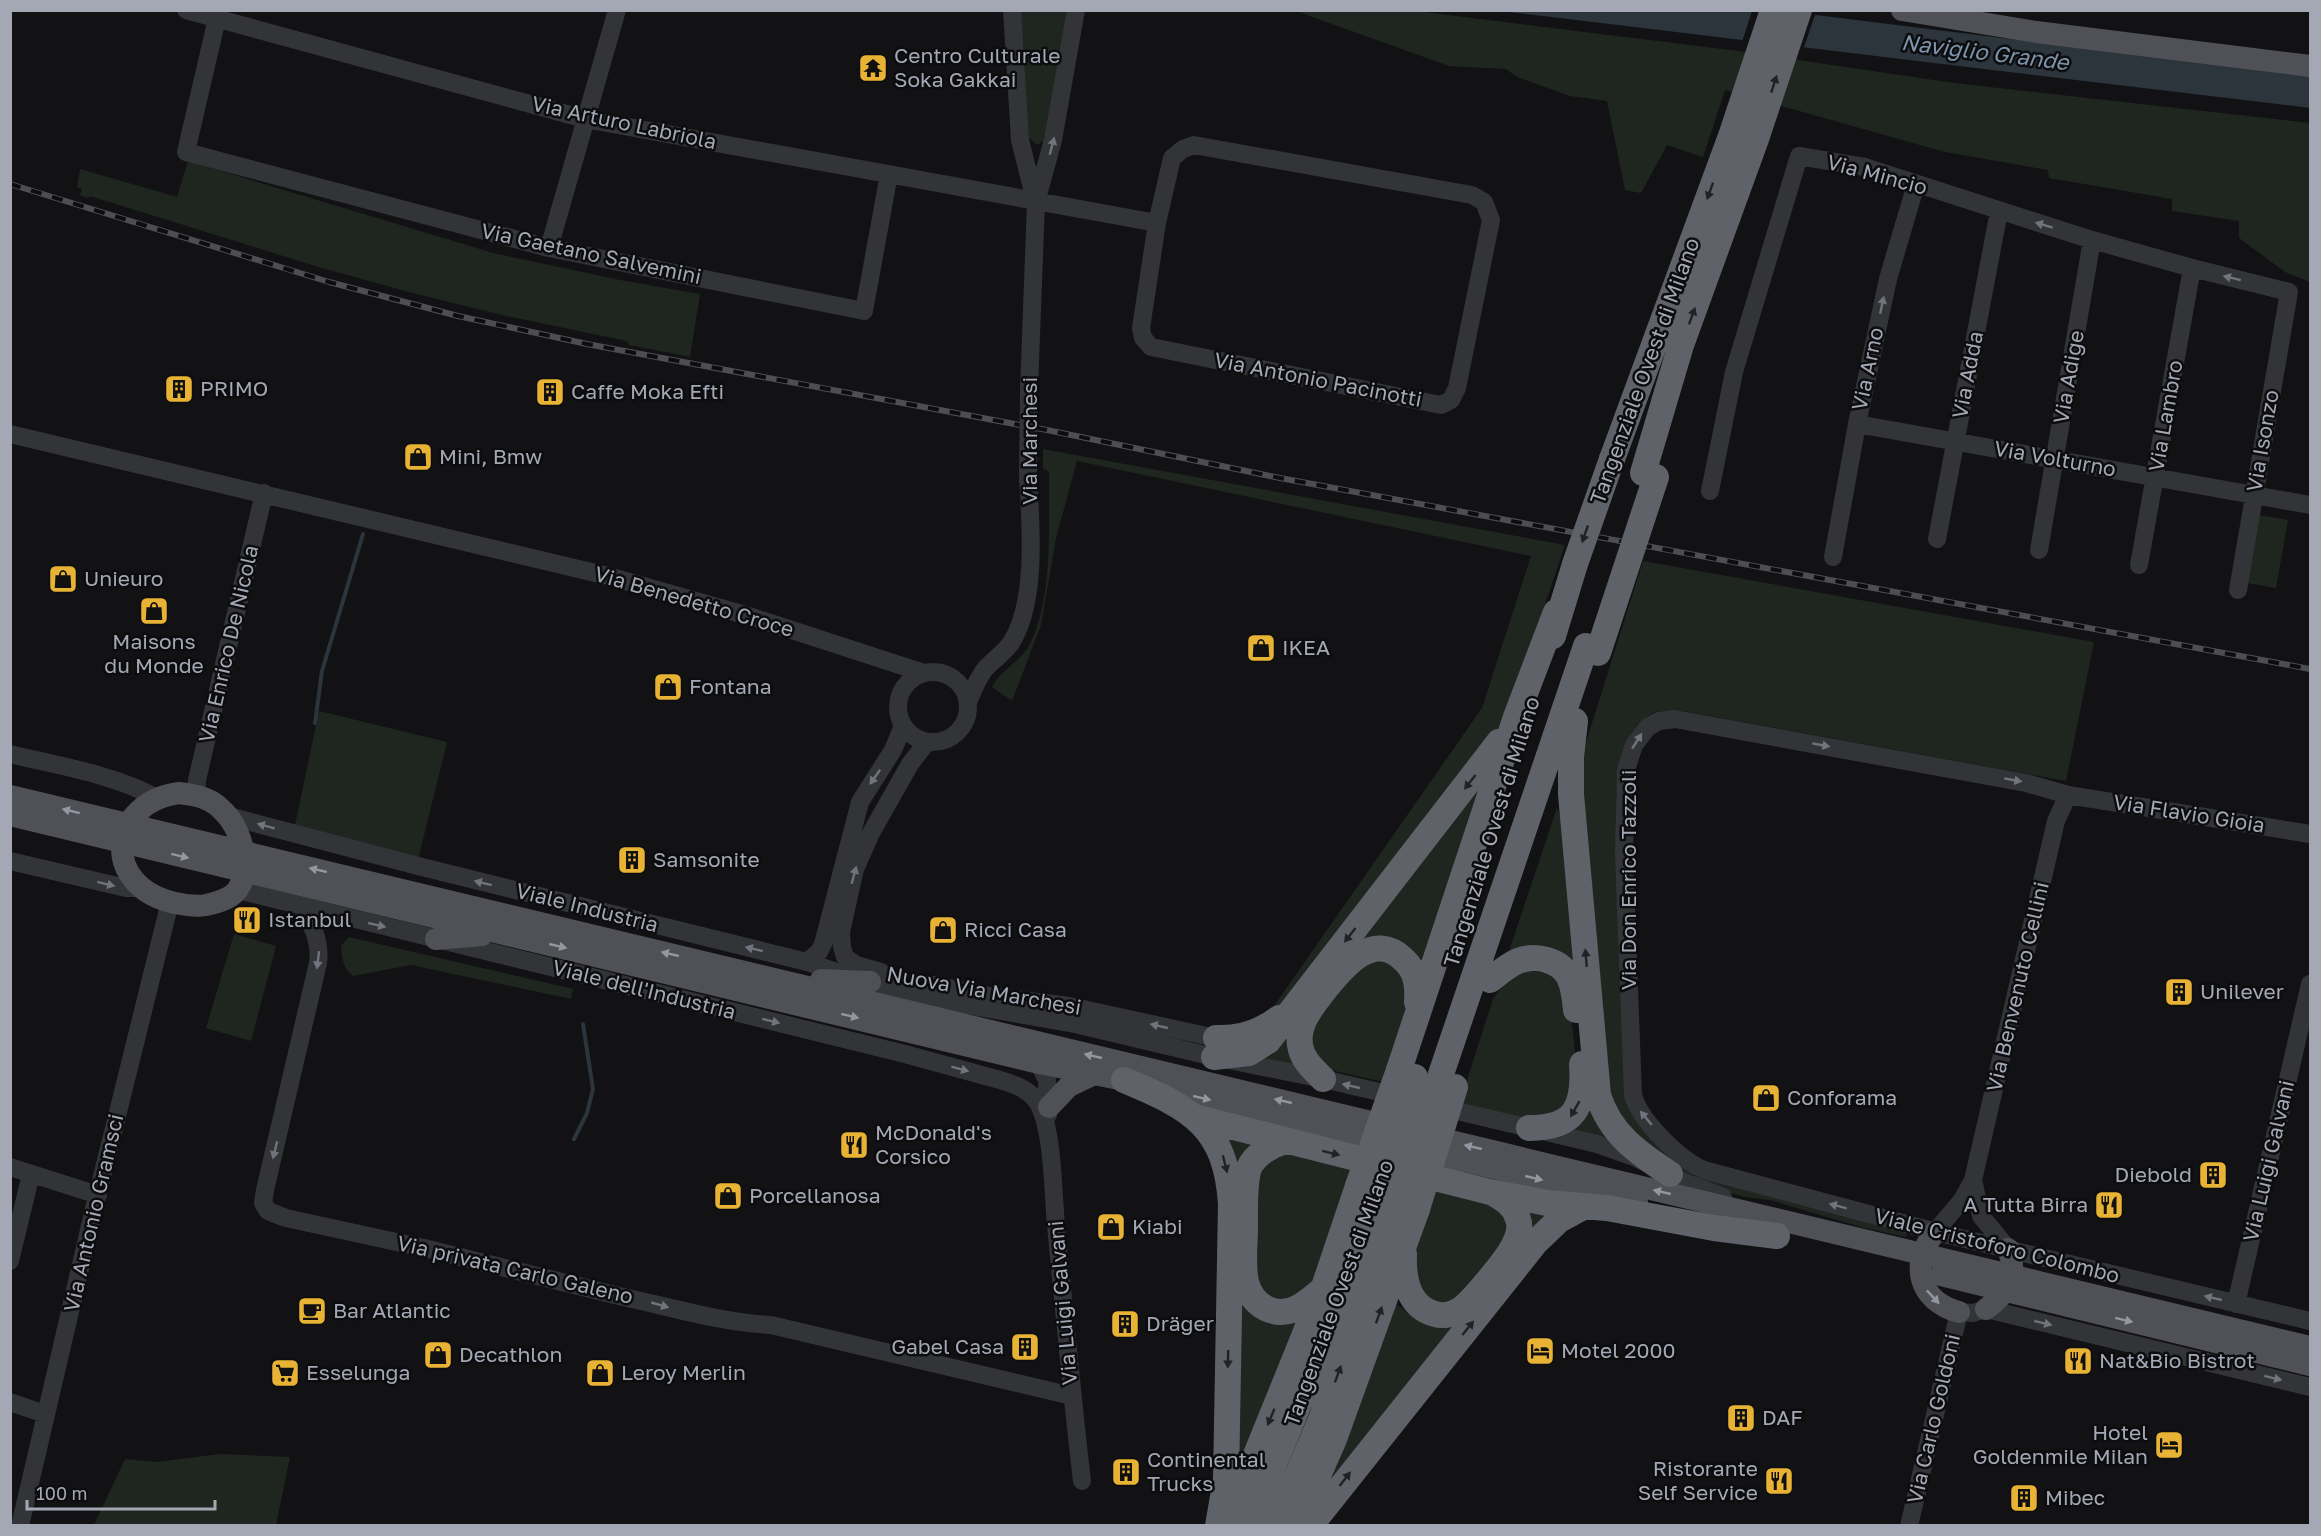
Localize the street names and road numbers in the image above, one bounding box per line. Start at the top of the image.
street label: Via Arturo Labriola [529,90,719,154]
street label: Via Mincio [1824,148,1930,200]
street label: Via Gaetano Salvemini [479,217,704,289]
street label: Tangenziale Ovest di Milano [1584,234,1704,507]
street label: Via Arno [1846,325,1889,413]
street label: Via Adige [2047,328,2089,426]
street label: Via Adda [1946,329,1988,421]
street label: Via Antonio Pacinotti [1212,346,1424,412]
street label: Via Lambro [2142,358,2188,474]
street label: Via Marchesi [1016,377,1042,505]
street label: Via Isonzo [2240,388,2284,494]
street label: Via Volturno [1992,435,2118,482]
street label: Via Enrico De Nicola [193,542,263,745]
street label: Via Benedetto Croce [592,560,797,642]
street label: Tangenziale Ovest di Milano [1437,693,1545,970]
street label: Via Don Enrico Tazzoli [1615,770,1641,990]
street label: Via Flavio Gioia [2111,788,2267,838]
street label: Viale Industria [513,877,661,937]
street label: Via Benvenuto Cellini [1980,879,2054,1094]
street label: Viale dell'Industria [550,954,739,1024]
street label: Nuova Via Marchesi [885,960,1083,1020]
street label: Via Luigi Galvani [2237,1077,2299,1244]
street label: Via Antonio Gramsci [58,1111,128,1314]
street label: Tangenziale Ovest di Milano [1278,1156,1398,1429]
street label: Viale Cristoforo Colombo [1872,1202,2122,1288]
street label: Via Luigi Galvani [1042,1220,1082,1386]
street label: Via privata Carlo Galeno [395,1229,636,1309]
street label: Via Carlo Goldoni [1901,1331,1965,1506]

